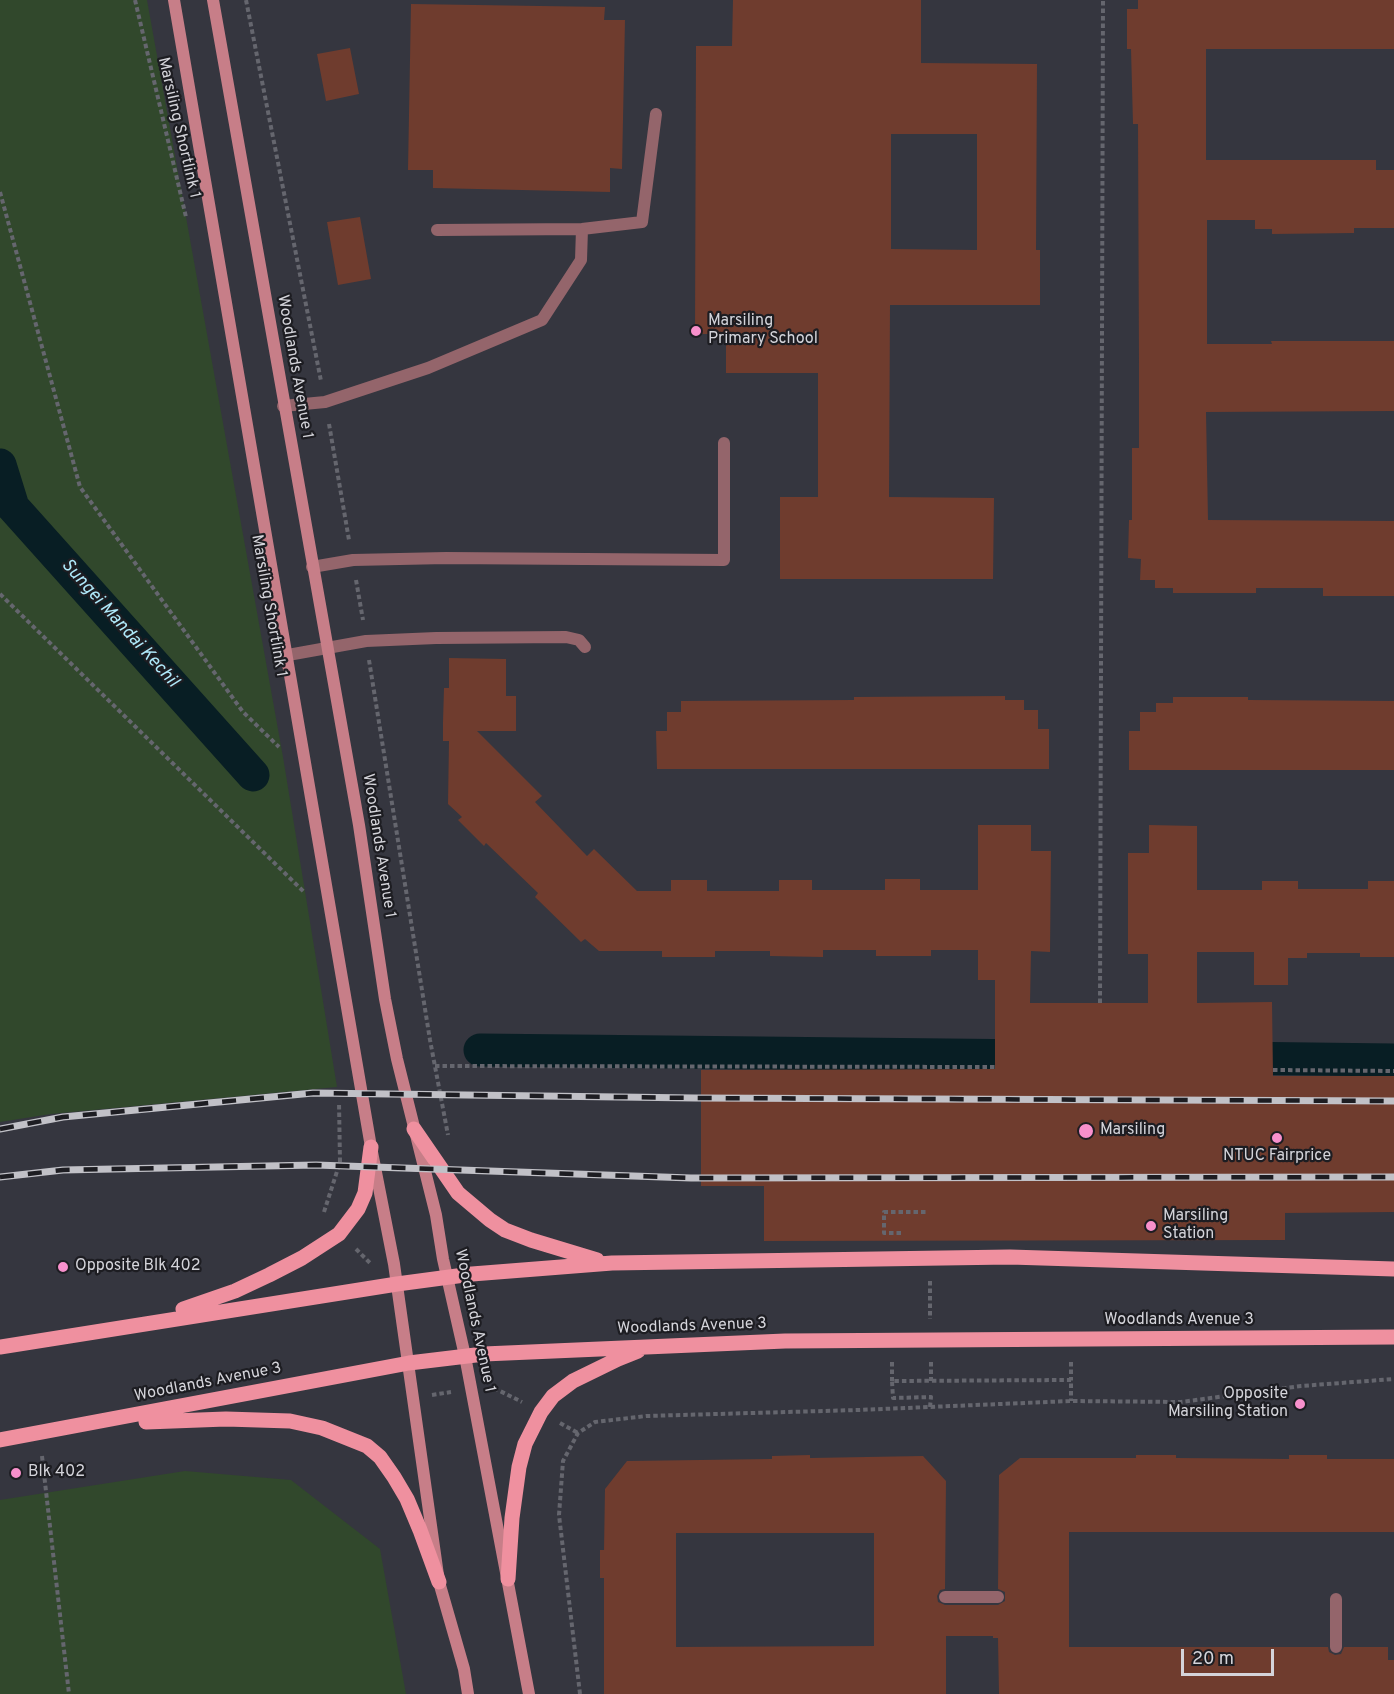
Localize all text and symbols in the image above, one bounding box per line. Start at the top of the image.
street label: Marsiling Shortlink 1 [152,56,204,200]
street label: Woodlands Avenue 1 [272,293,316,441]
place label: Marsiling Primary School [708,312,818,350]
marker: Marsiling Primary School [689,324,703,338]
street label: Marsiling Shortlink 1 [246,533,290,679]
water label: Sungei Mandai Kechil [56,555,182,693]
street label: Woodlands Avenue 1 [357,772,399,920]
place label: Marsiling [1100,1121,1165,1141]
marker: Marsiling [1077,1122,1095,1140]
marker: NTUC Fairprice [1270,1131,1284,1145]
place label: NTUC Fairprice [1223,1147,1331,1167]
place label: Marsiling Station [1163,1207,1228,1245]
marker: Marsiling Station [1144,1219,1158,1233]
street label: Woodlands Avenue 1 [449,1248,499,1394]
place label: Opposite Blk 402 [75,1257,201,1277]
marker: Opposite Blk 402 [56,1260,70,1274]
street label: Woodlands Avenue 3 [1104,1311,1254,1331]
street label: Woodlands Avenue 3 [617,1315,767,1339]
street label: Woodlands Avenue 3 [133,1359,283,1407]
place label: Opposite Marsiling Station [1168,1385,1288,1423]
marker: Opposite Marsiling Station [1293,1397,1307,1411]
place label: Blk 402 [28,1463,85,1483]
marker: Blk 402 [9,1466,23,1480]
scale bar [1184,1637,1277,1675]
text: 20 m [1192,1648,1234,1671]

